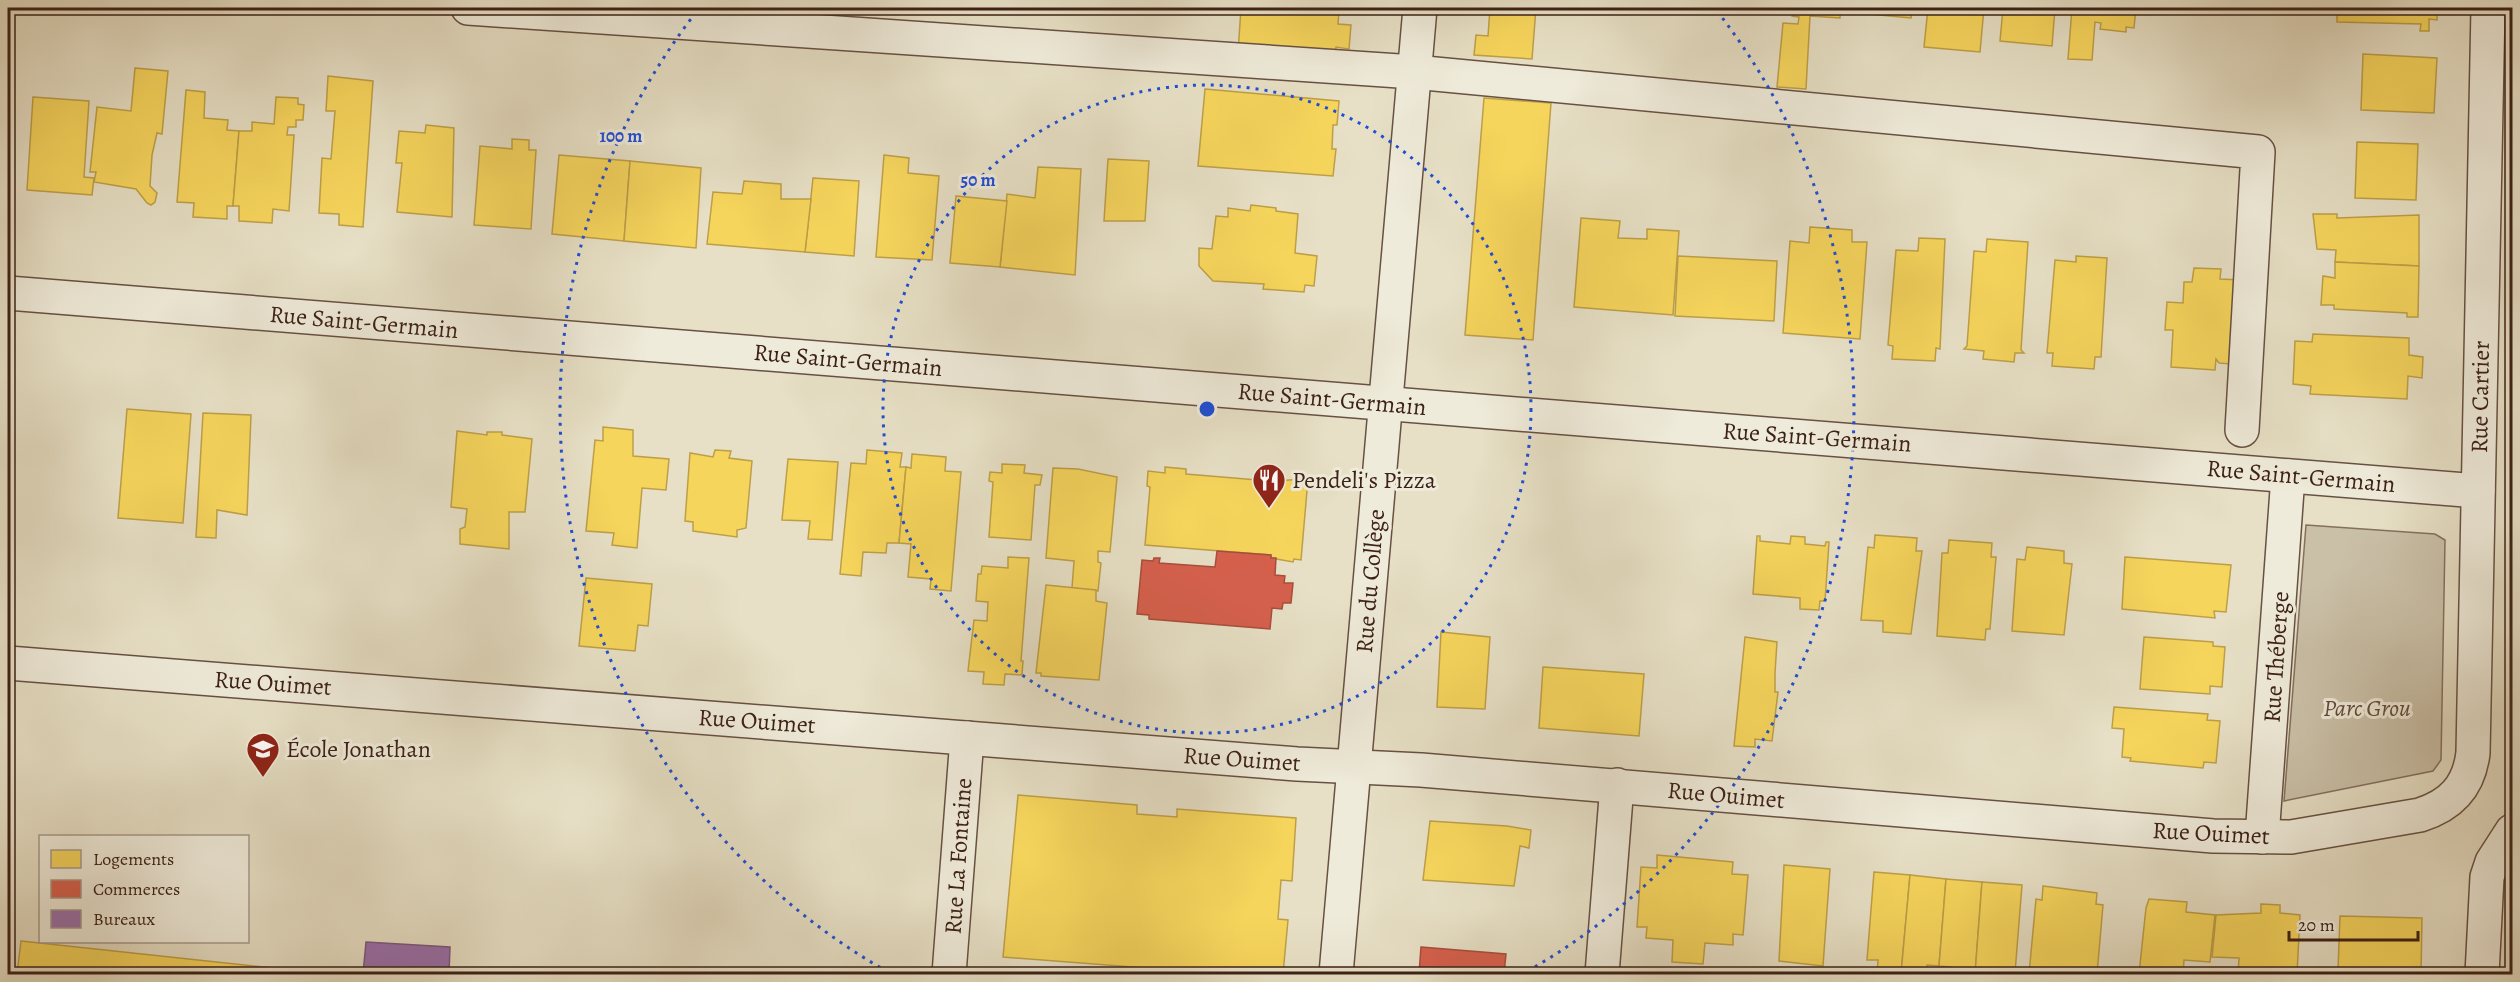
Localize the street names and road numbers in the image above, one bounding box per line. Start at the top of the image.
street label: Rue Saint-Germain [268,298,460,346]
street label: Rue Saint-Germain [752,336,944,384]
street label: Rue Cartier [2463,340,2497,454]
street label: Rue Saint-Germain [1236,375,1428,423]
street label: Rue Saint-Germain [1721,414,1913,460]
street label: Rue Saint-Germain [2205,452,2397,500]
street label: Rue du Collège [1348,508,1392,654]
street label: Rue Théberge [2255,590,2297,724]
street label: Rue Ouimet [213,663,333,703]
street label: Rue Ouimet [697,701,817,741]
street label: Rue Ouimet [1182,739,1302,779]
street label: Rue Ouimet [1666,774,1786,816]
street label: Rue La Fontaine [937,777,979,935]
street label: Rue Ouimet [2152,814,2271,852]

